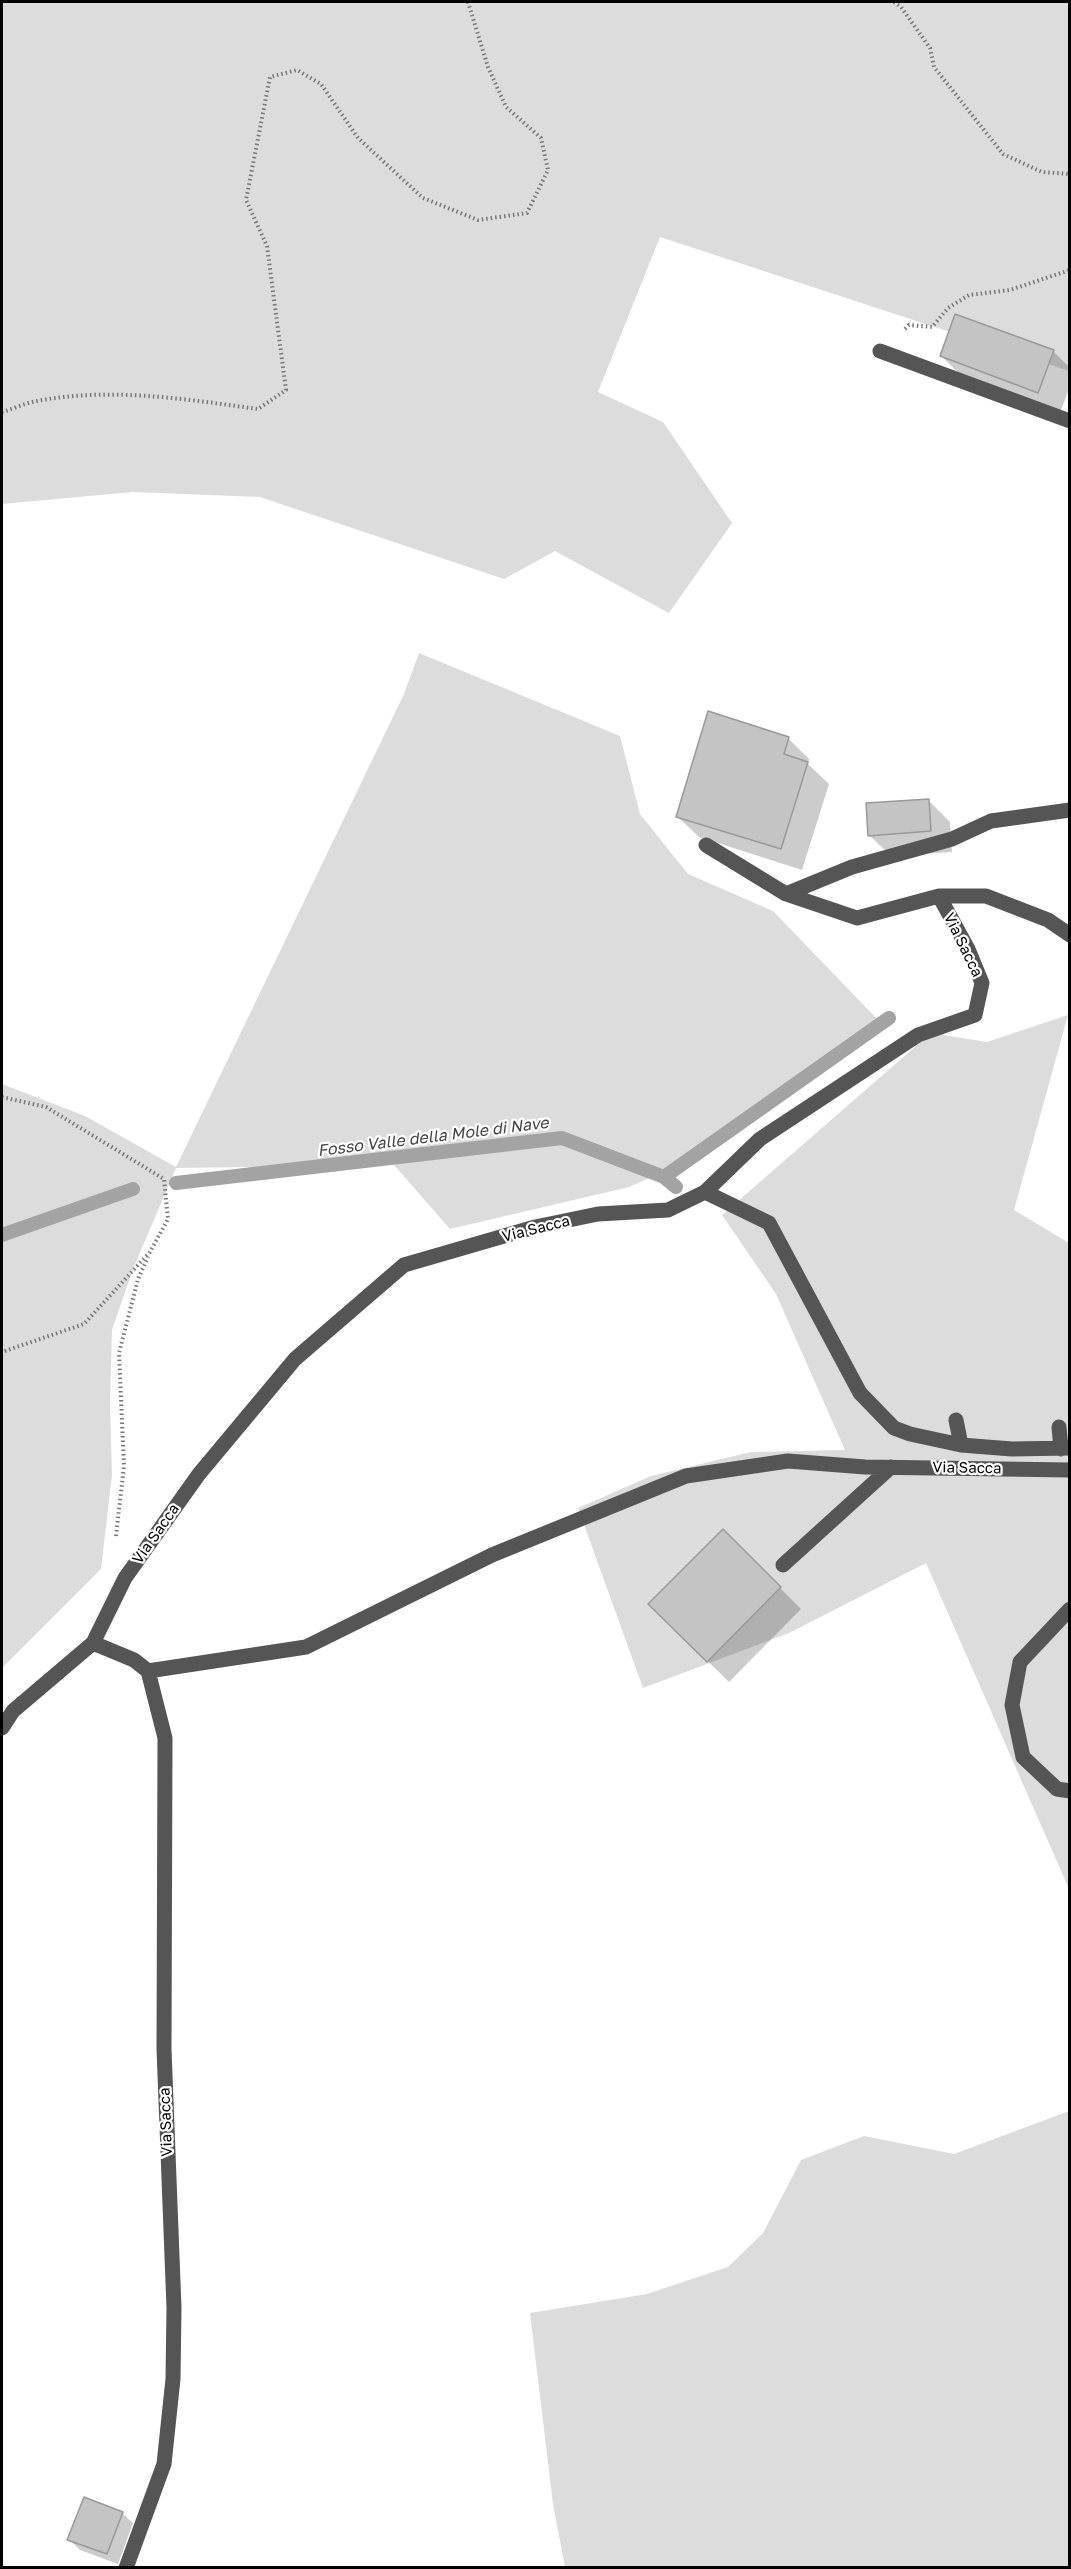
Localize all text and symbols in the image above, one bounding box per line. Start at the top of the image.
street label: Via Sacca [940,910,986,980]
water label: Fosso Valle della Mole di Nave [316,1113,550,1161]
street label: Via Sacca [500,1212,572,1246]
street label: Via Sacca [932,1458,1002,1478]
street label: Via Sacca [129,1500,183,1568]
street label: Via Sacca [156,2087,176,2157]

